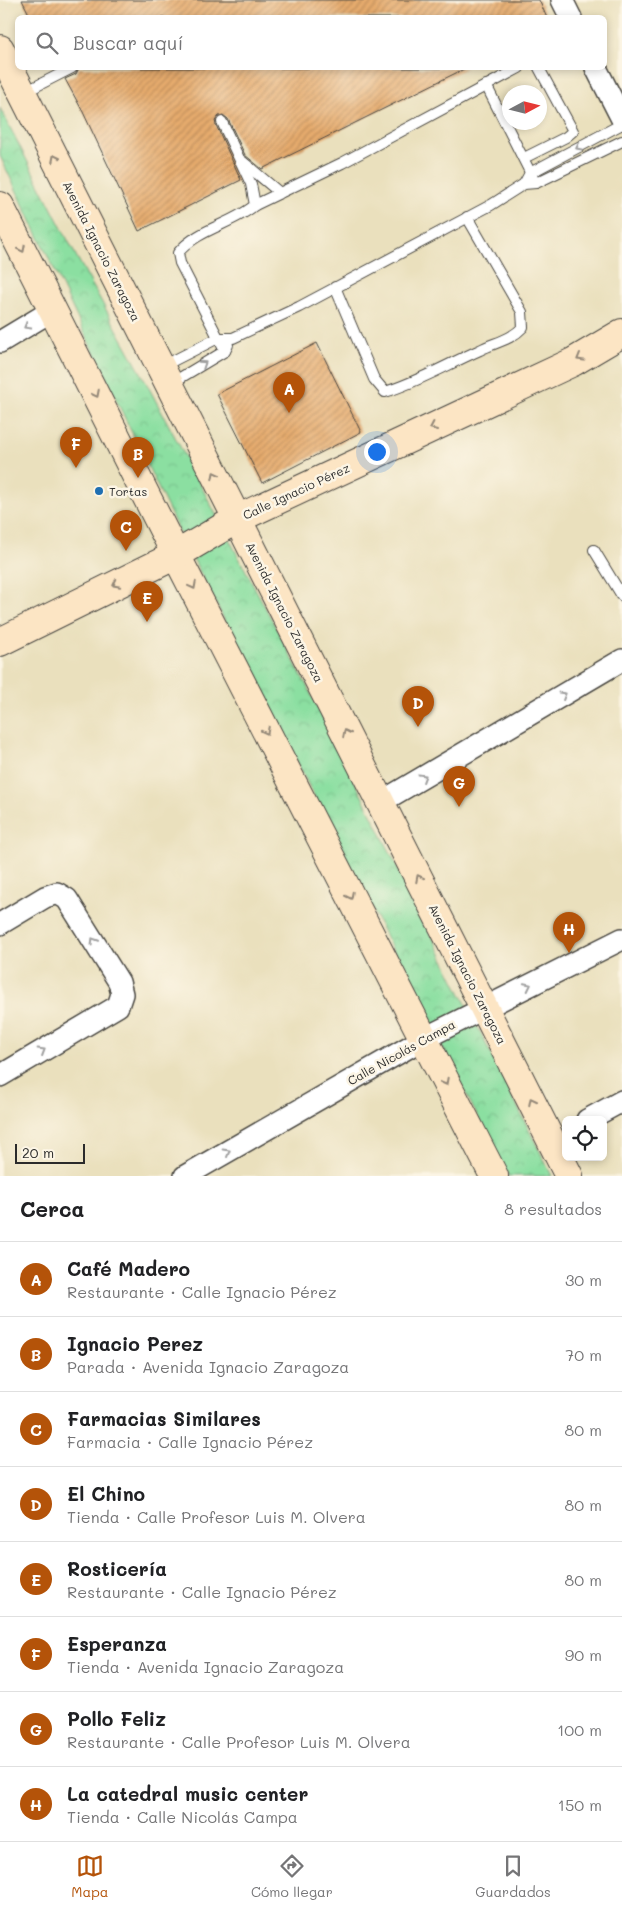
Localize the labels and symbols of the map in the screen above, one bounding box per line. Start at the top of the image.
north arrow [502,85,547,130]
one-way arrow [575,141,584,151]
one-way arrow [51,154,61,163]
street label: Avenida Ignacio Zaragoza [60,178,144,324]
one-way arrow [16,244,26,253]
one-way arrow [23,320,32,330]
one-way arrow [576,352,585,362]
one-way arrow [198,361,207,370]
pin: A [273,372,305,413]
one-way arrow [90,389,100,398]
one-way arrow [429,421,438,432]
pin: F [60,427,92,468]
pin: B [122,437,154,478]
your location [364,439,390,465]
street label: Calle Ignacio Pérez [240,459,352,523]
one-way arrow [211,471,221,480]
place label: Tortas [109,483,148,499]
marker: Tortas [93,485,105,497]
pin: C [110,510,142,551]
street label: Avenida Ignacio Zaragoza [243,539,327,685]
one-way arrow [113,578,122,588]
pin: E [131,581,163,622]
one-way arrow [186,581,196,590]
pin: D [402,686,434,727]
one-way arrow [558,691,567,701]
one-way arrow [260,725,270,734]
one-way arrow [342,729,352,738]
pin: G [443,766,475,807]
one-way arrow [418,774,427,784]
one-way arrow [415,874,425,883]
one-way arrow [344,891,354,900]
street label: Avenida Ignacio Zaragoza [426,901,510,1047]
pin: H [553,912,585,953]
one-way arrow [90,937,100,946]
one-way arrow [523,981,532,992]
street label: Calle Nicolás Campa [344,1016,458,1088]
one-way arrow [37,1048,46,1058]
one-way arrow [439,1077,449,1086]
one-way arrow [528,1097,538,1106]
scale bar [15,1141,85,1164]
one-way arrow [221,1148,230,1158]

